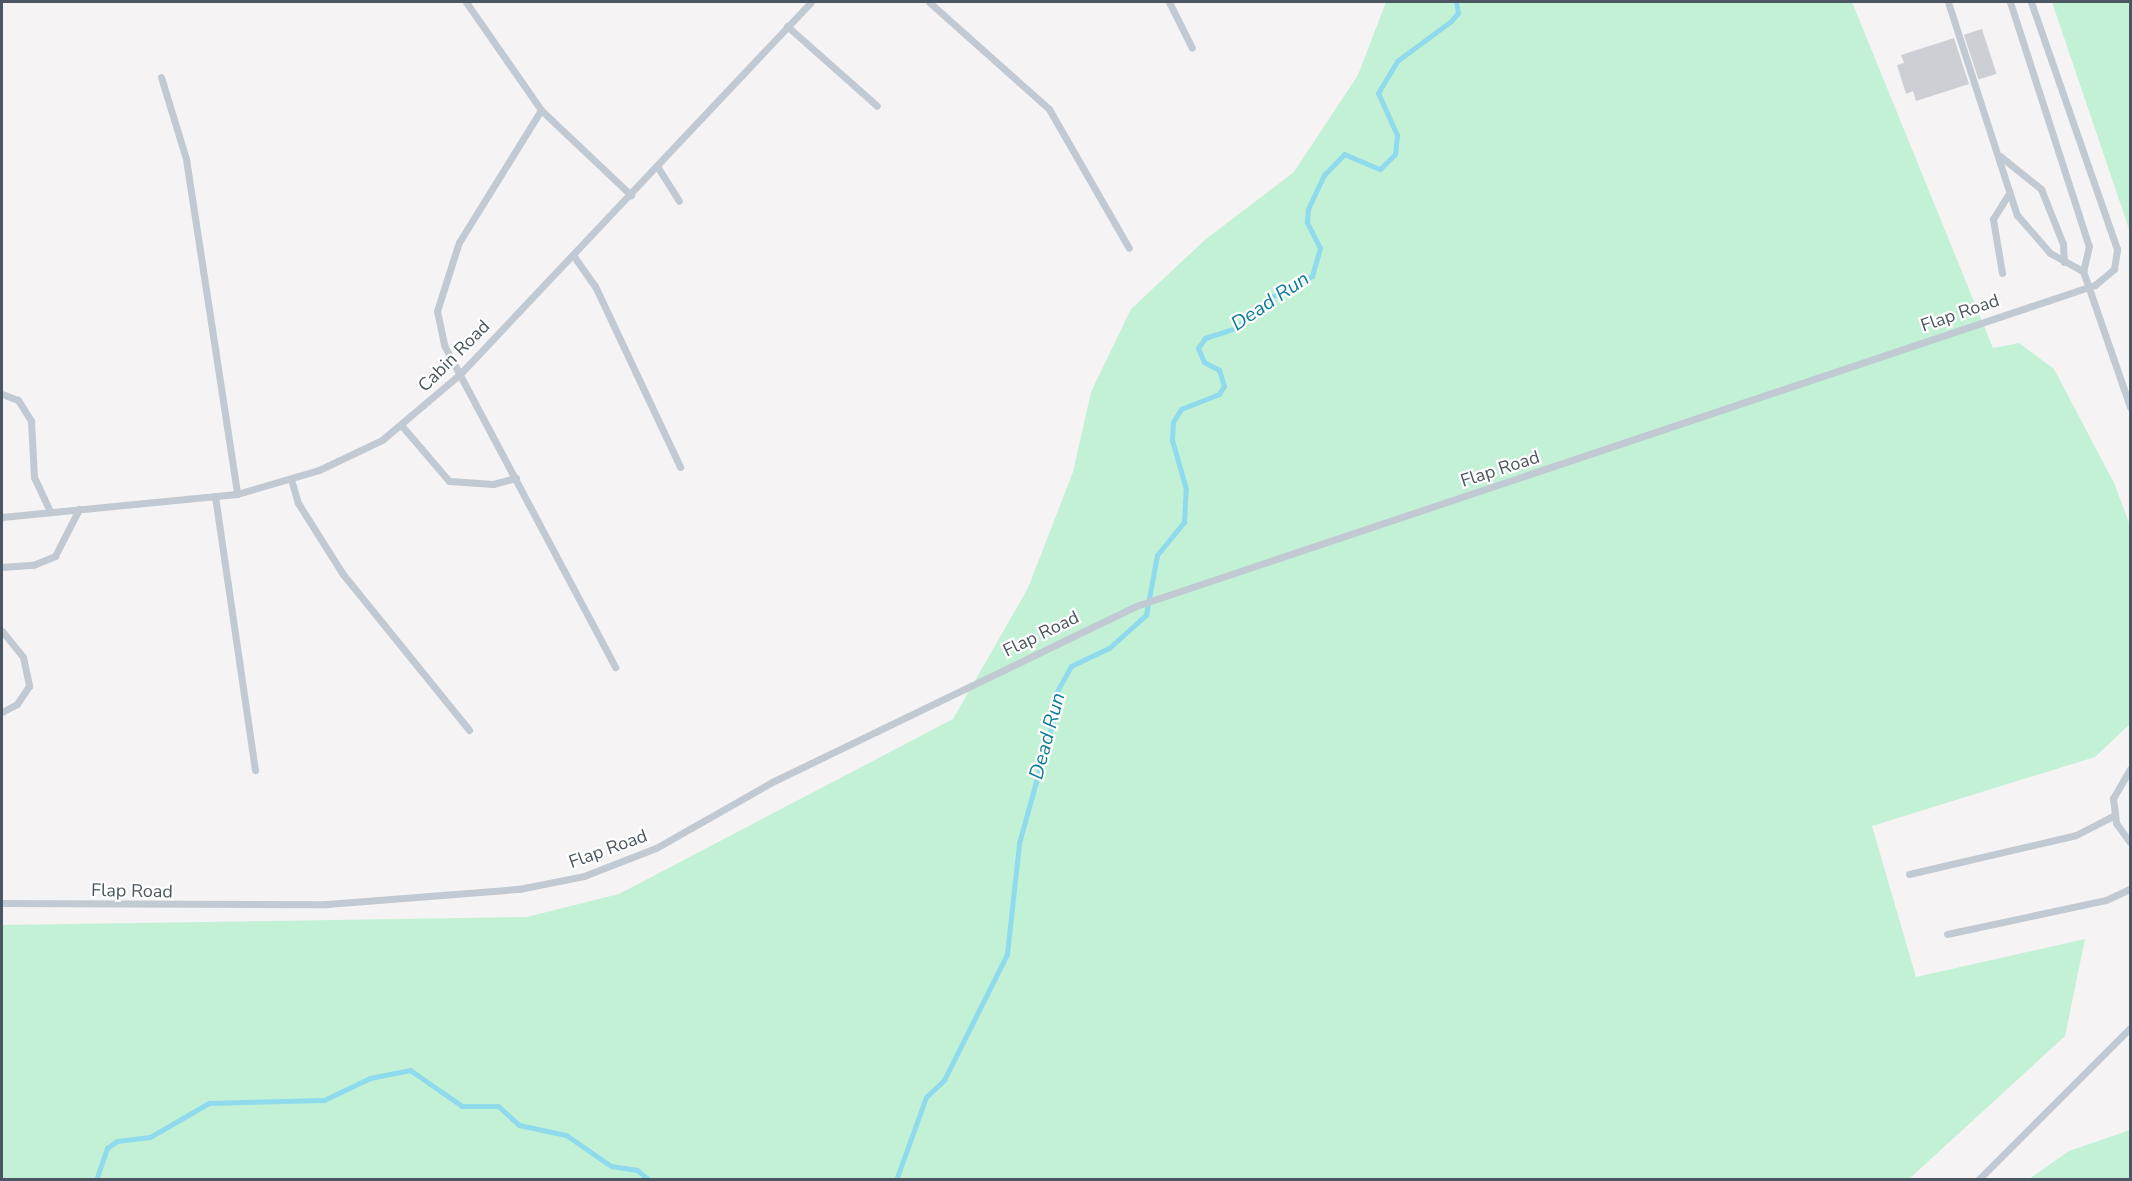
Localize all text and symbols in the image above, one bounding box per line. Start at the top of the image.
water label: Dead Run [1226,266,1314,336]
street label: Flap Road [1918,289,2002,337]
street label: Cabin Road [414,316,494,396]
street label: Flap Road [1458,446,1542,492]
street label: Flap Road [1000,606,1082,662]
water label: Dead Run [1024,690,1070,782]
street label: Flap Road [566,825,650,873]
street label: Flap Road [91,879,173,903]

